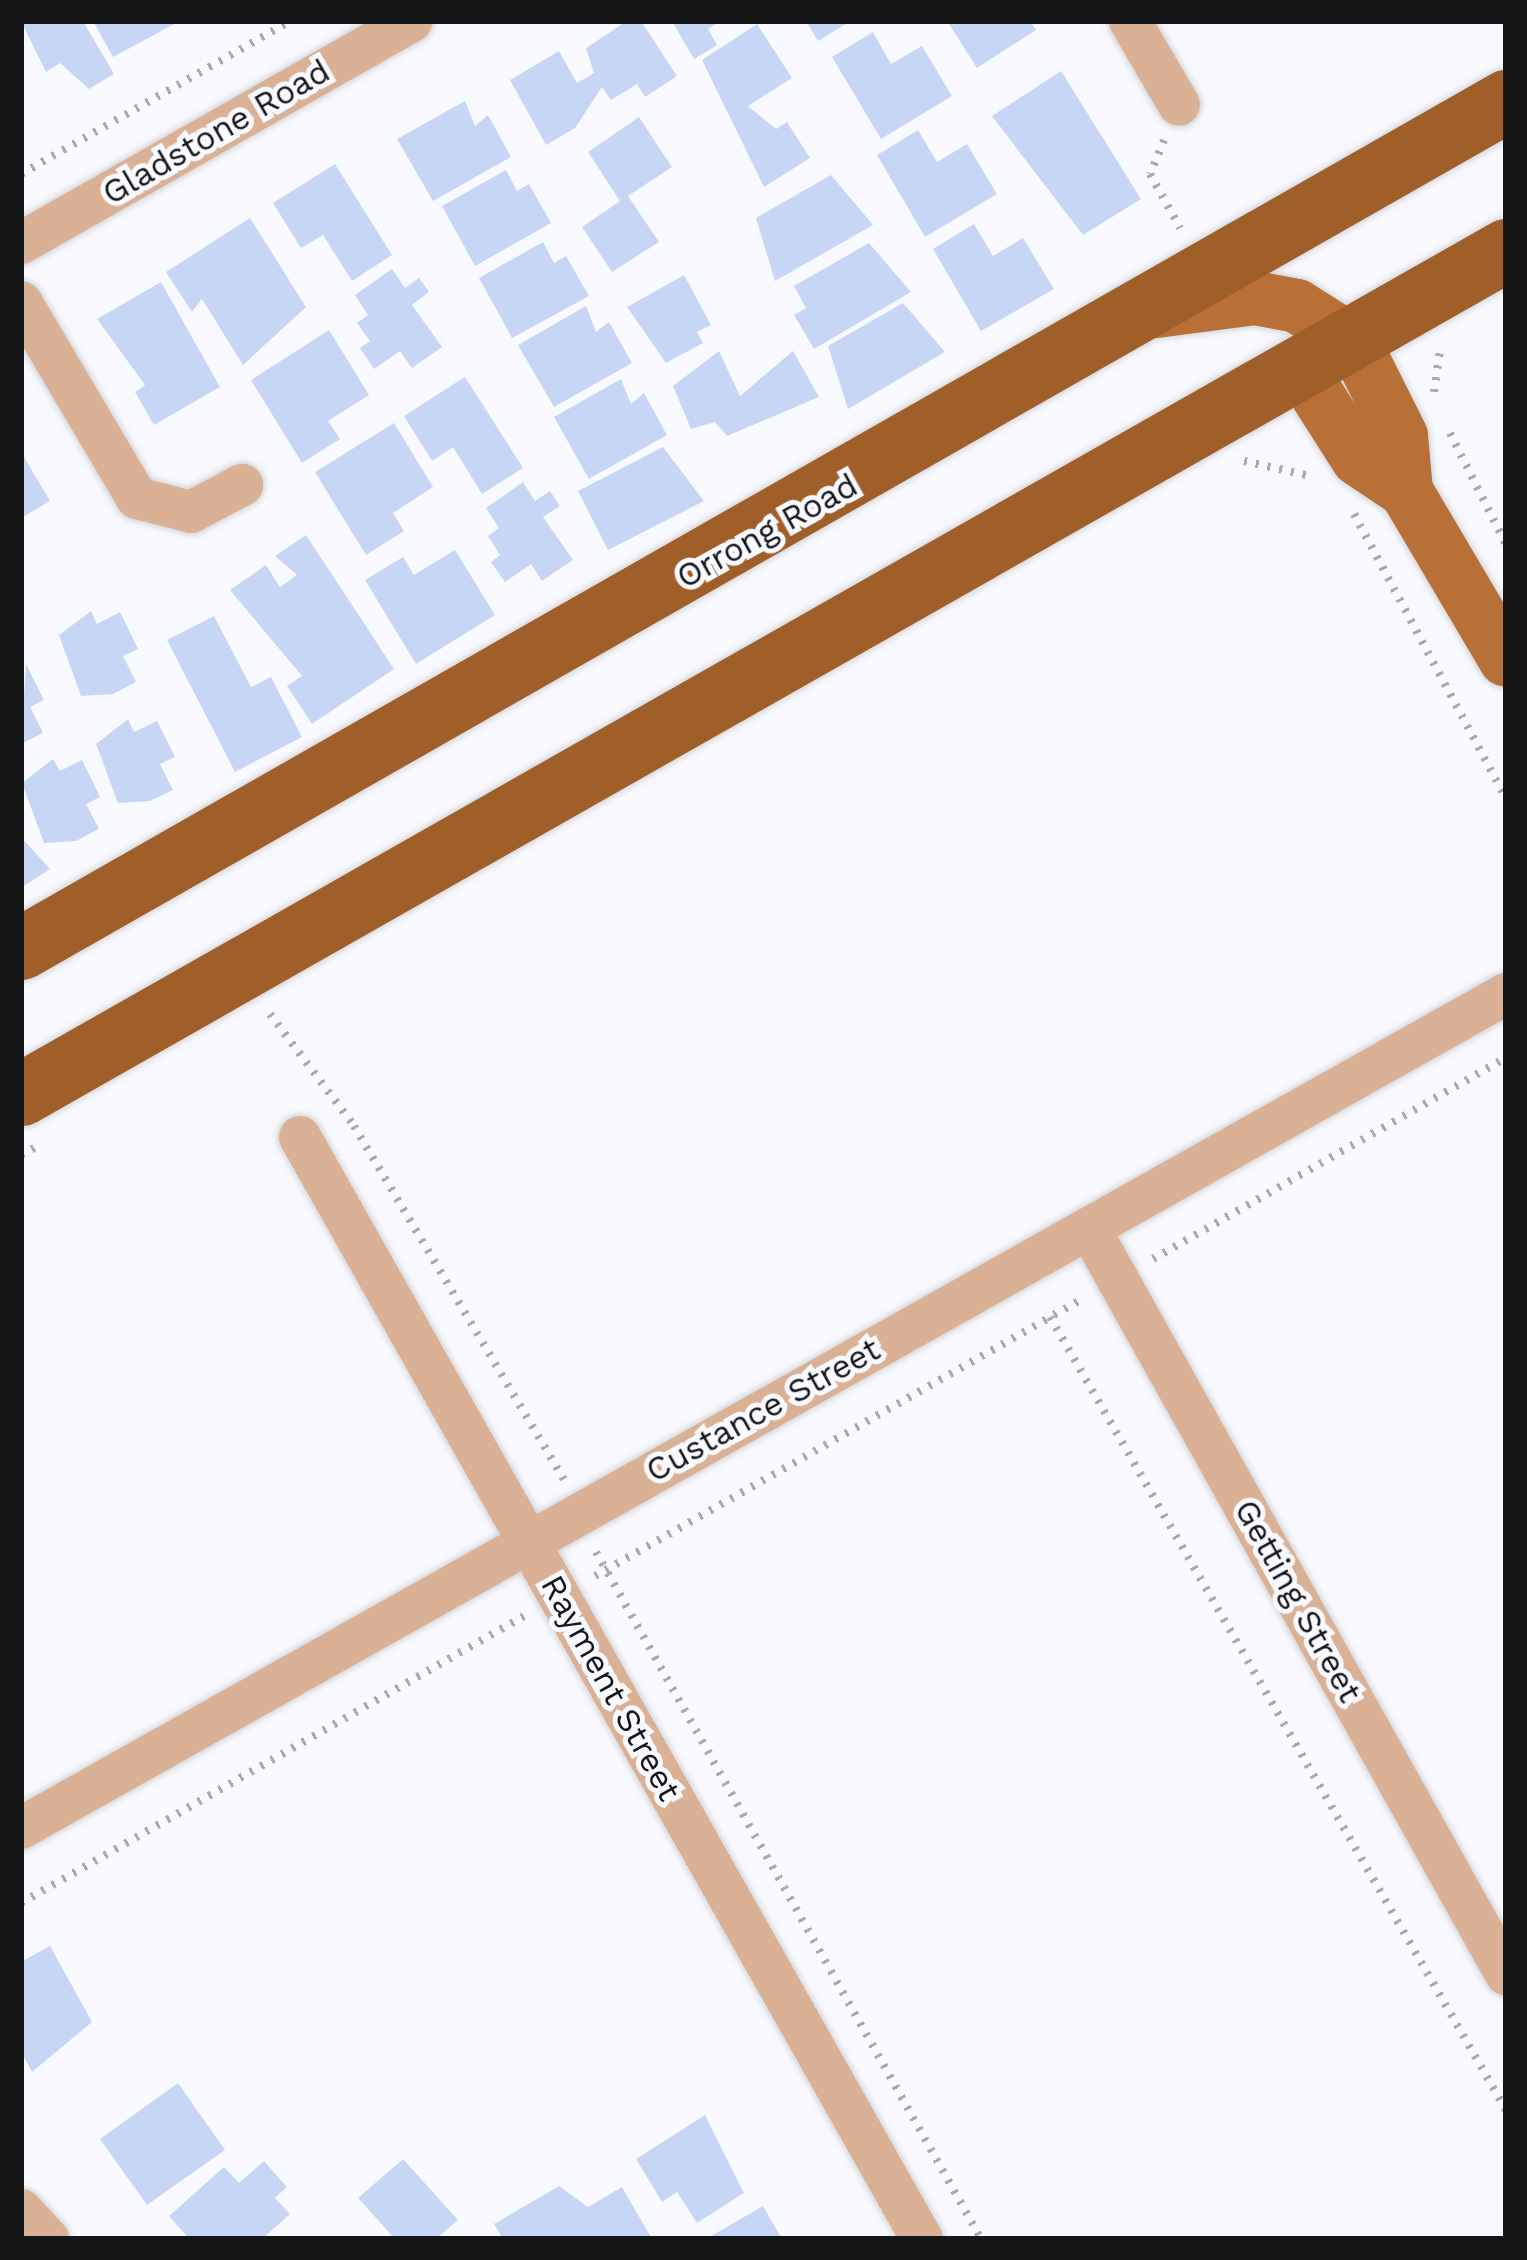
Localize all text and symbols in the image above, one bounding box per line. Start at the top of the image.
street label: Gladstone Road [95,51,337,213]
street label: Orrong Road [670,465,864,597]
street label: Custance Street [639,1329,887,1491]
street label: Getting Street [1226,1493,1370,1709]
street label: Rayment Street [533,1568,689,1808]

